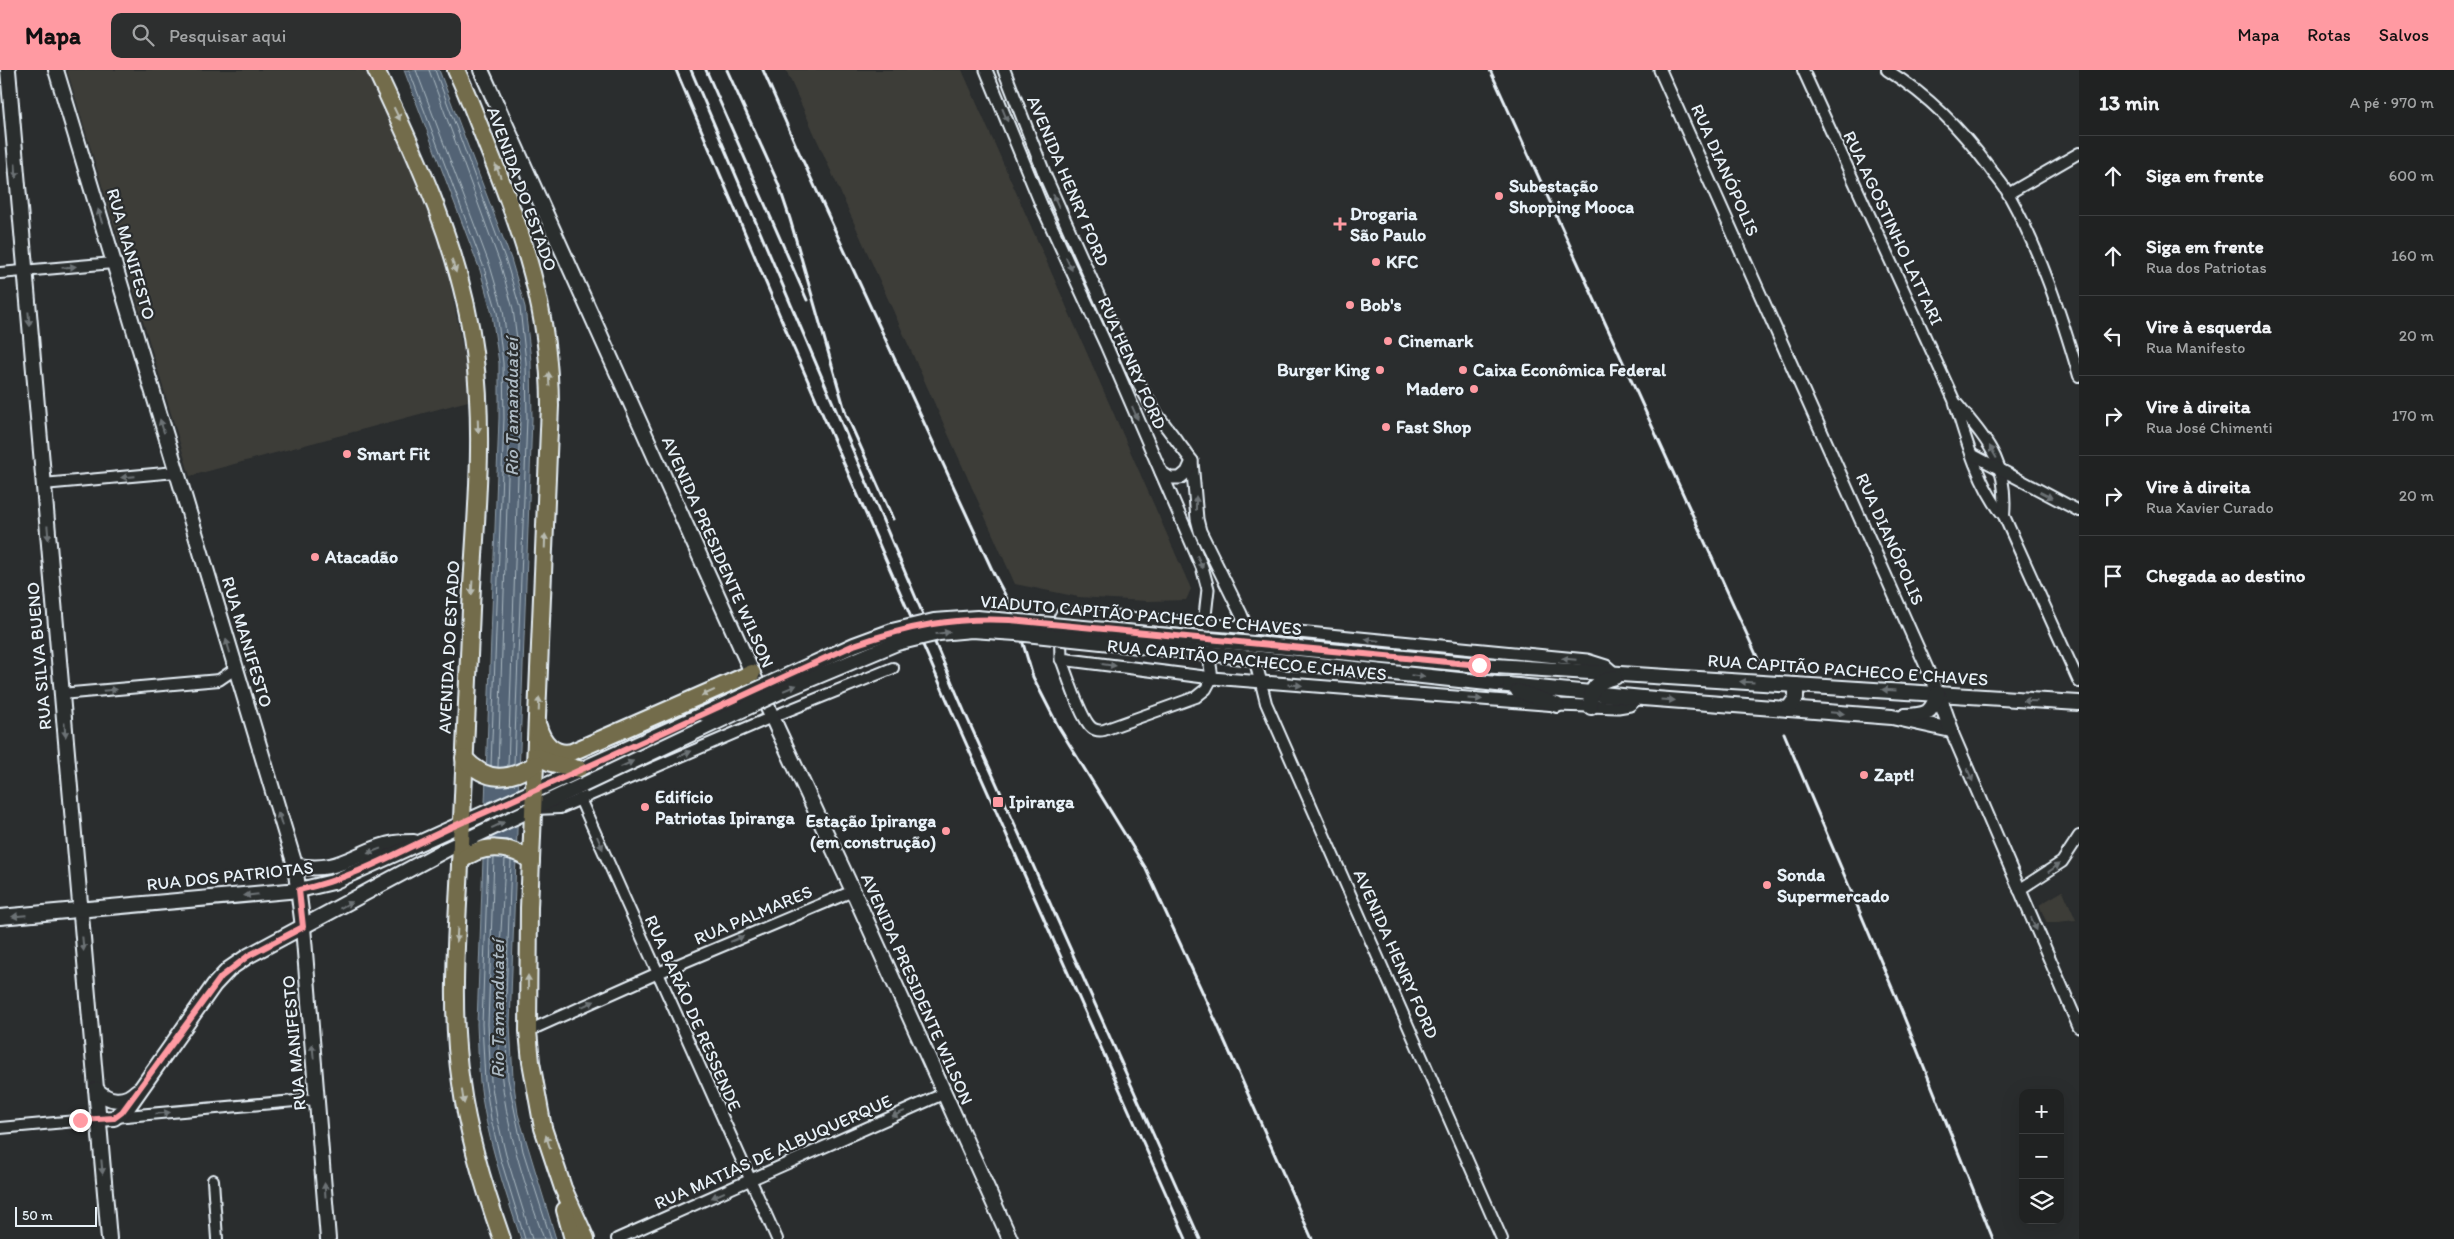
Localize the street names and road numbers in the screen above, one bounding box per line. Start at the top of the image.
street label: AVENIDA HENRY FORD [1022,92,1114,270]
street label: RUA DIANÓPOLIS [1686,100,1764,240]
street label: AVENIDA DO ESTADO [482,104,562,274]
street label: RUA AGOSTINHO LATTARI [1838,127,1948,329]
street label: RUA MANIFESTO [102,186,160,322]
street label: RUA HENRY FORD [1093,293,1171,433]
street label: AVENIDA PRESIDENTE WILSON [657,433,779,671]
street label: RUA DIANÓPOLIS [1851,469,1929,609]
street label: AVENIDA DO ESTADO [433,560,465,734]
street label: RUA MANIFESTO [217,574,277,710]
street label: RUA SILVA BUENO [22,581,56,731]
street label: VIADUTO CAPITÃO PACHECO E CHAVES [979,590,1303,640]
street label: RUA CAPITÃO PACHECO E CHAVES [1106,634,1388,686]
street label: RUA CAPITÃO PACHECO E CHAVES [1707,649,1989,691]
street label: RUA DOS PATRIOTAS [145,856,315,896]
street label: AVENIDA HENRY FORD [1349,866,1443,1042]
street label: AVENIDA PRESIDENTE WILSON [856,870,978,1108]
street label: RUA PALMARES [691,880,815,950]
street label: RUA BARÃO DE RESSENDE [640,912,746,1114]
street label: RUA MANIFESTO [277,974,311,1112]
street label: RUA MATIAS DE ALBUQUERQUE [651,1090,895,1214]

